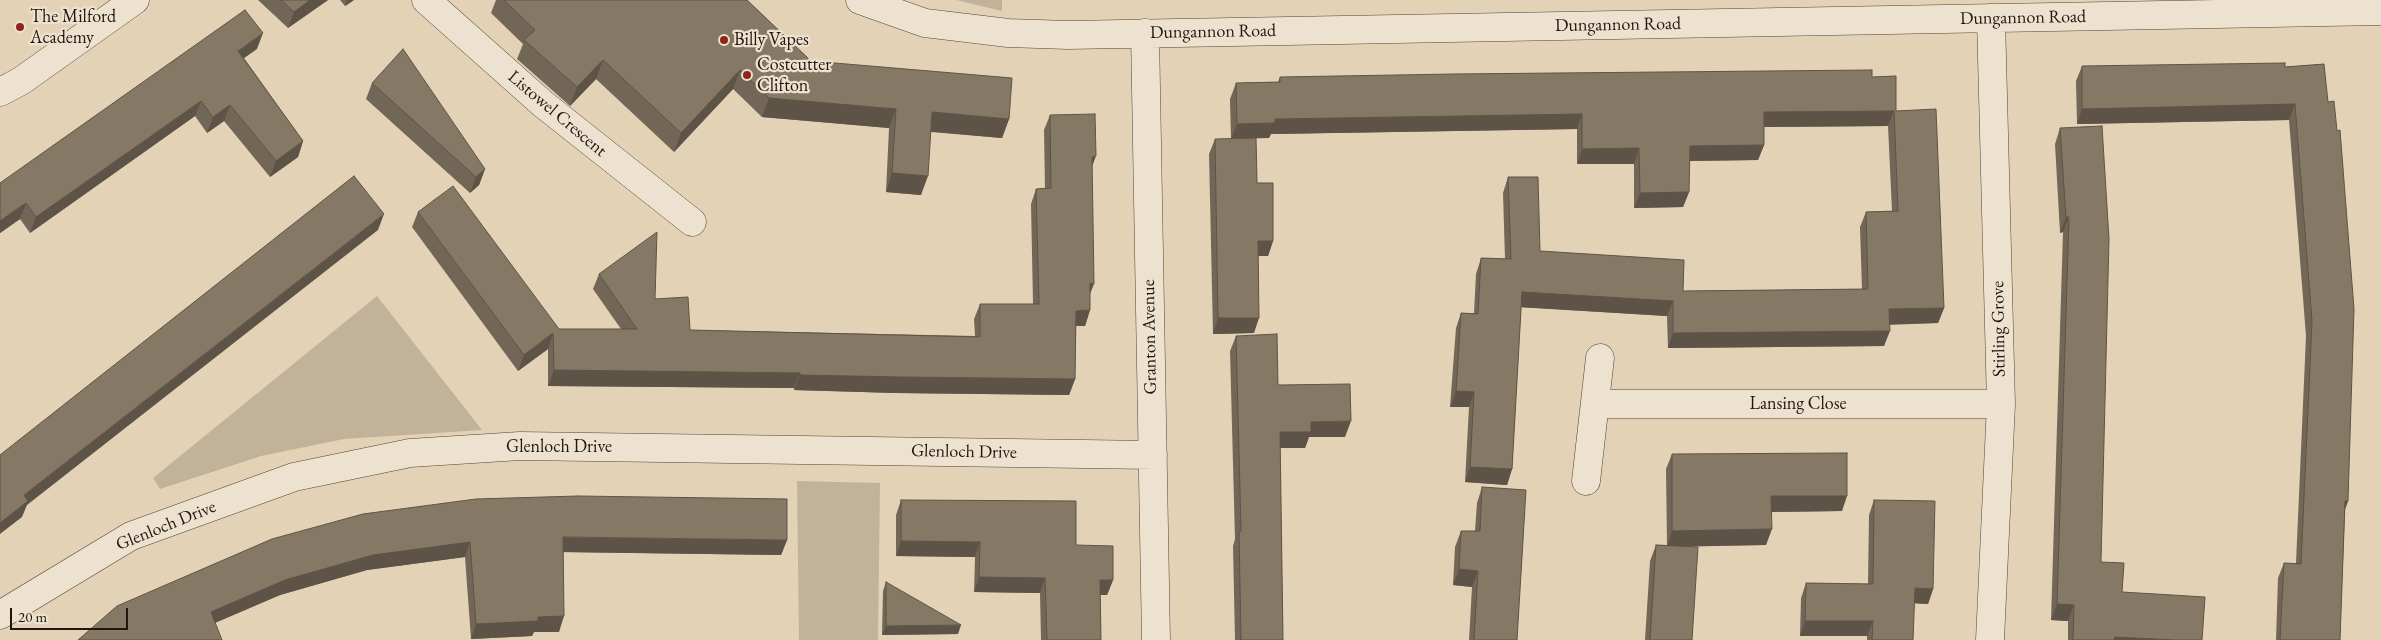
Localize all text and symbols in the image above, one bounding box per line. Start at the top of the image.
place label: The Milford Academy [30,6,116,48]
street label: Dungannon Road [1960,6,2086,30]
street label: Dungannon Road [1555,13,1681,37]
street label: Dungannon Road [1150,20,1276,44]
marker: The Milford Academy [14,21,26,33]
place label: Billy Vapes [734,29,809,51]
marker: Billy Vapes [718,34,730,46]
place label: Costcutter Clifton [757,54,831,96]
street label: Listowel Crescent [503,66,611,162]
marker: Costcutter Clifton [741,69,753,81]
street label: Granton Avenue [1138,279,1162,395]
street label: Stirling Grove [1987,281,2011,377]
street label: Lansing Close [1749,393,1847,415]
street label: Glenloch Drive [506,436,612,458]
street label: Glenloch Drive [911,440,1017,464]
street label: Glenloch Drive [113,496,219,556]
scale bar [12,598,130,630]
text: 20 m [18,607,47,626]

